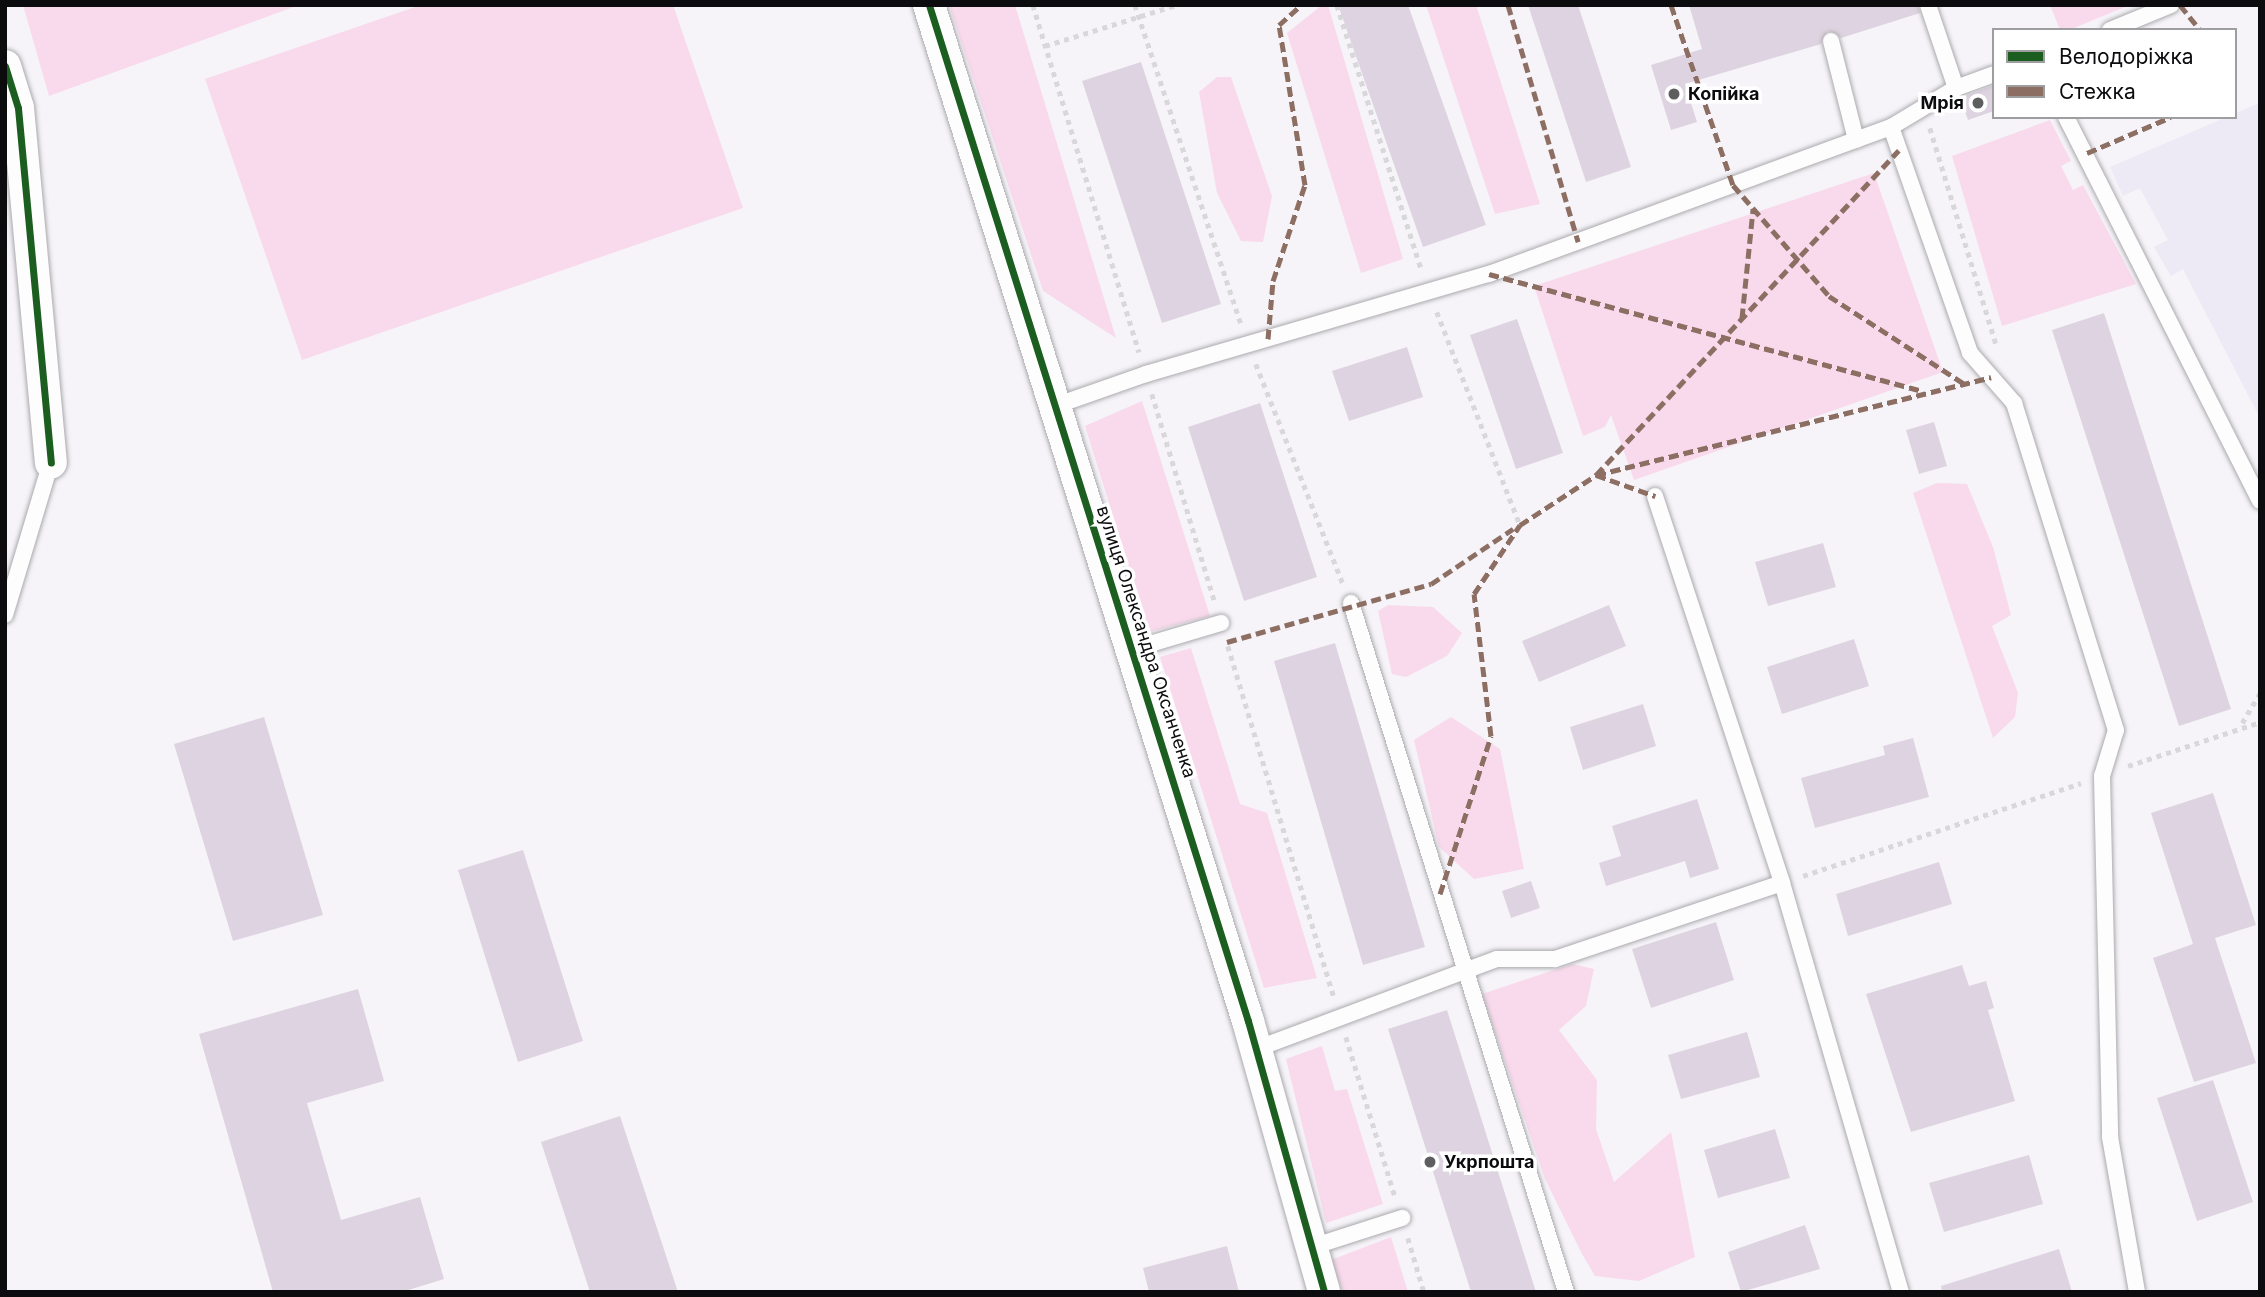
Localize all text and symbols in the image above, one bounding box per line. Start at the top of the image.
legend [1992,28,2237,119]
text: Велодоріжка [2059,44,2194,69]
text: Стежка [2059,79,2136,104]
place label: Копійка [1688,83,1759,105]
marker: Копійка [1666,86,1682,102]
place label: Мрія [1921,92,1964,114]
marker: Мрія [1970,95,1986,111]
street label: вулиця Олександра Оксанченка [1092,503,1200,781]
place label: Укрпошта [1444,1151,1535,1173]
marker: Укрпошта [1422,1154,1438,1170]

